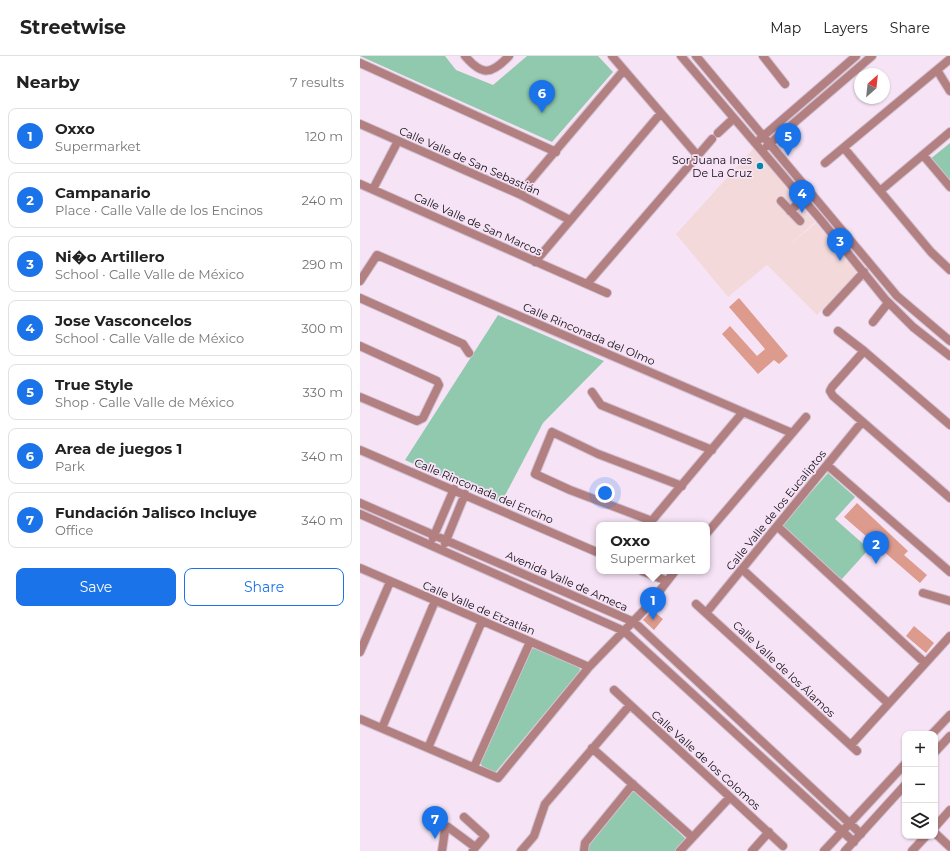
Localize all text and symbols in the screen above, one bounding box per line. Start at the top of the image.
text: Streetwise [20,16,126,39]
text: Map [770,19,801,37]
text: Layers [823,19,868,37]
text: Share [890,19,930,37]
north arrow [854,68,890,104]
text: Nearby [16,72,80,92]
text: 7 results [290,74,344,90]
pin: 6 [529,80,555,113]
text: Oxxo [55,119,95,138]
street label: Calle Valle de San Sebastián [397,123,543,199]
pin: 5 [775,123,801,156]
text: 1 [27,128,33,144]
text: 120 m [305,128,343,144]
text: Supermarket [55,138,141,154]
place label: Sor Juana Ines De La Cruz [672,153,753,180]
marker: Sor Juana Ines De La Cruz [755,161,765,171]
pin: 4 [789,180,815,213]
text: Campanario [55,183,151,202]
street label: Calle Valle de San Marcos [412,189,545,259]
text: 2 [26,192,34,208]
text: 240 m [302,192,343,208]
text: Place · Calle Valle de los Encinos [55,202,263,218]
pin: 3 [827,228,853,261]
text: Ni�o Artillero [55,247,165,266]
text: 3 [26,256,34,272]
text: 290 m [302,256,343,272]
text: School · Calle Valle de México [55,266,244,282]
street label: Calle Rinconada del Olmo [521,300,657,368]
text: Jose Vasconcelos [55,311,192,330]
text: 4 [26,320,34,336]
text: 300 m [301,320,343,336]
text: School · Calle Valle de México [55,330,244,346]
text: True Style [55,375,133,394]
text: 5 [26,384,34,400]
text: 330 m [303,384,343,400]
text: Shop · Calle Valle de México [55,394,234,410]
text: Area de juegos 1 [55,439,182,458]
street label: Calle Valle de los Eucaliptos [723,446,829,573]
text: 6 [26,448,34,464]
text: 340 m [301,448,343,464]
street label: Calle Rinconada del Encino [412,455,556,527]
text: Park [55,458,85,474]
your location [595,483,615,503]
text: Fundación Jalisco Incluye [55,503,257,522]
text: 7 [26,512,34,528]
text: 340 m [301,512,343,528]
text: Office [55,522,93,538]
popup [596,522,710,574]
text: Oxxo [610,531,650,550]
pin: 2 [863,531,889,564]
street label: Avenida Valle de Ameca [504,548,630,614]
text: Supermarket [610,550,696,566]
button: Save [16,568,176,606]
button: Share [184,568,344,606]
street label: Calle Valle de Etzatlán [421,578,537,638]
pin: 1 [640,587,666,620]
street label: Calle Valle de los Álamos [730,618,839,721]
street label: Calle Valle de los Colomos [649,707,764,813]
map controls [902,731,938,839]
button: + [902,731,938,767]
button: − [902,767,938,803]
button: layers [902,803,938,839]
pin: 7 [422,806,448,839]

